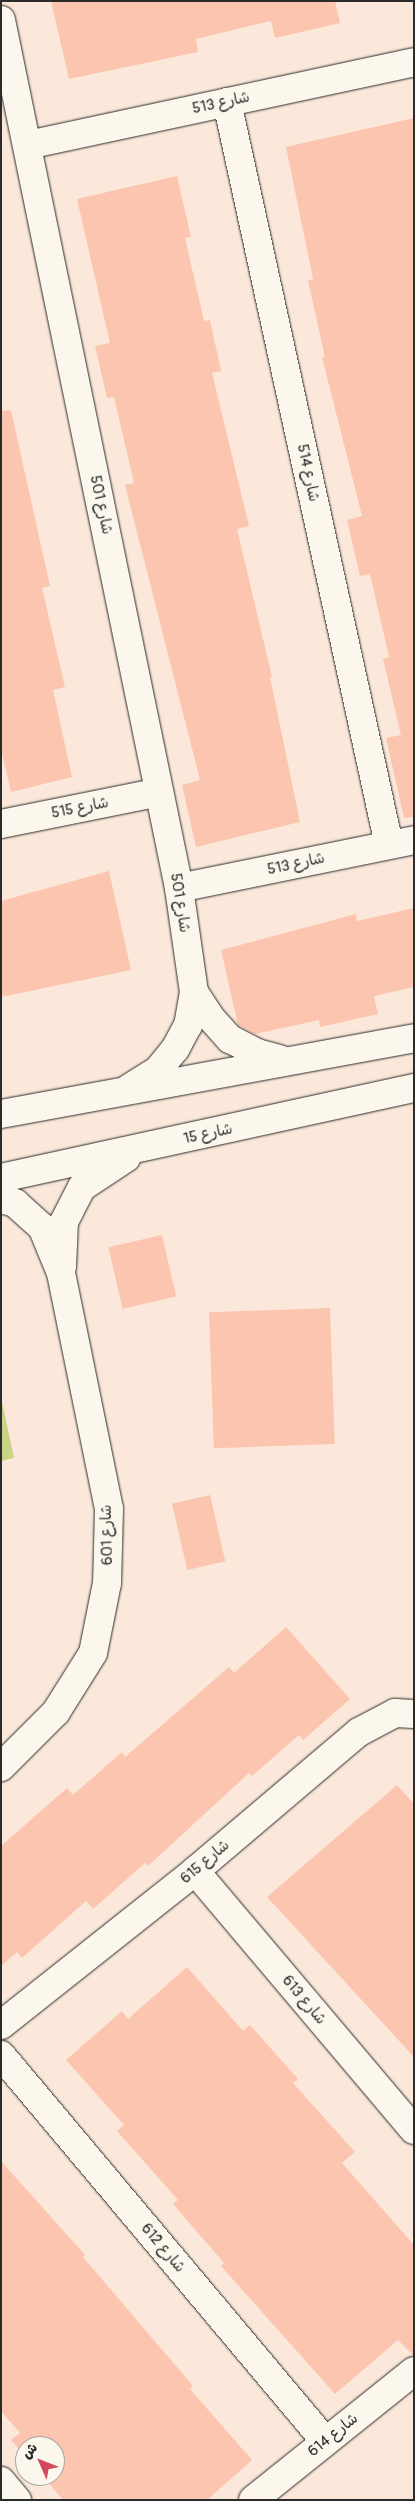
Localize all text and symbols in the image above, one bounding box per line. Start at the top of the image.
street label: شارع 513 [191,88,251,118]
street label: شارع 514 [293,443,323,503]
street label: شارع 501 [86,474,116,536]
street label: شارع 515 [50,794,110,822]
street label: شارع 513 [266,849,326,879]
street label: شارع 501 [166,872,194,934]
street label: شارع 15 [182,1120,234,1148]
street label: شارع 601 [97,1505,117,1565]
street label: شارع 615 [177,1836,233,1888]
street label: شارع 613 [278,1972,330,2028]
street label: شارع 612 [137,2220,189,2276]
street label: شارع 614 [304,2409,362,2461]
north arrow [15,2436,65,2486]
text: ش [18,2439,41,2462]

